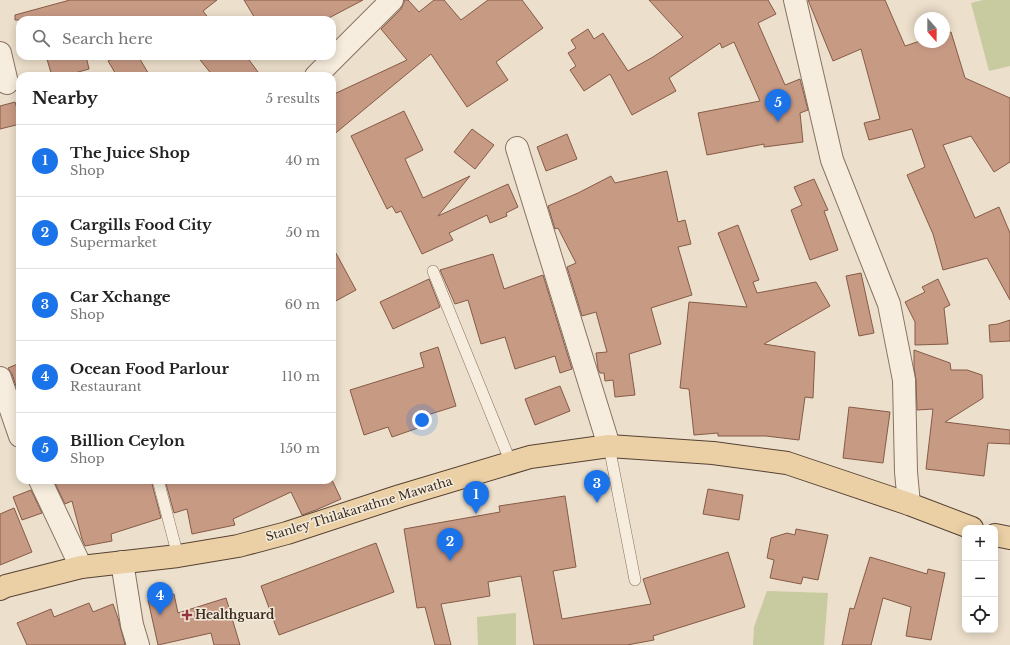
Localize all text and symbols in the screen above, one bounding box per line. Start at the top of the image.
north arrow [914,12,950,48]
search box [16,16,336,60]
icon: search [30,27,52,49]
text: Search here [62,29,153,48]
text: Nearby [32,88,98,109]
pin: 5 [765,89,791,122]
text: 5 results [266,90,320,107]
text: The Juice Shop [70,143,190,162]
text: 1 [42,152,48,169]
text: 40 m [285,152,320,169]
text: Shop [70,162,105,179]
text: Cargills Food City [70,215,212,234]
text: 2 [41,224,49,241]
text: 50 m [286,224,320,241]
text: Supermarket [70,234,157,251]
text: Car Xchange [70,287,171,306]
text: 3 [41,296,49,313]
text: 60 m [285,296,320,313]
text: Shop [70,306,105,323]
text: Ocean Food Parlour [70,359,229,378]
text: 4 [41,368,49,385]
text: 110 m [281,368,320,385]
text: Restaurant [70,378,142,395]
your location [412,410,432,430]
text: Billion Ceylon [70,431,185,450]
text: 5 [41,440,49,457]
text: 150 m [280,440,320,457]
text: Shop [70,450,105,467]
pin: 3 [584,470,610,503]
street label: Stanley Thilakarathne Mawatha [264,473,454,544]
pin: 1 [463,481,489,514]
map controls [962,525,998,633]
button: + [962,525,998,561]
pin: 2 [437,528,463,561]
button: − [962,561,998,597]
pin: 4 [147,582,173,615]
button: locate [962,597,998,633]
place label: Healthguard [195,607,275,622]
marker: Healthguard [182,610,192,620]

